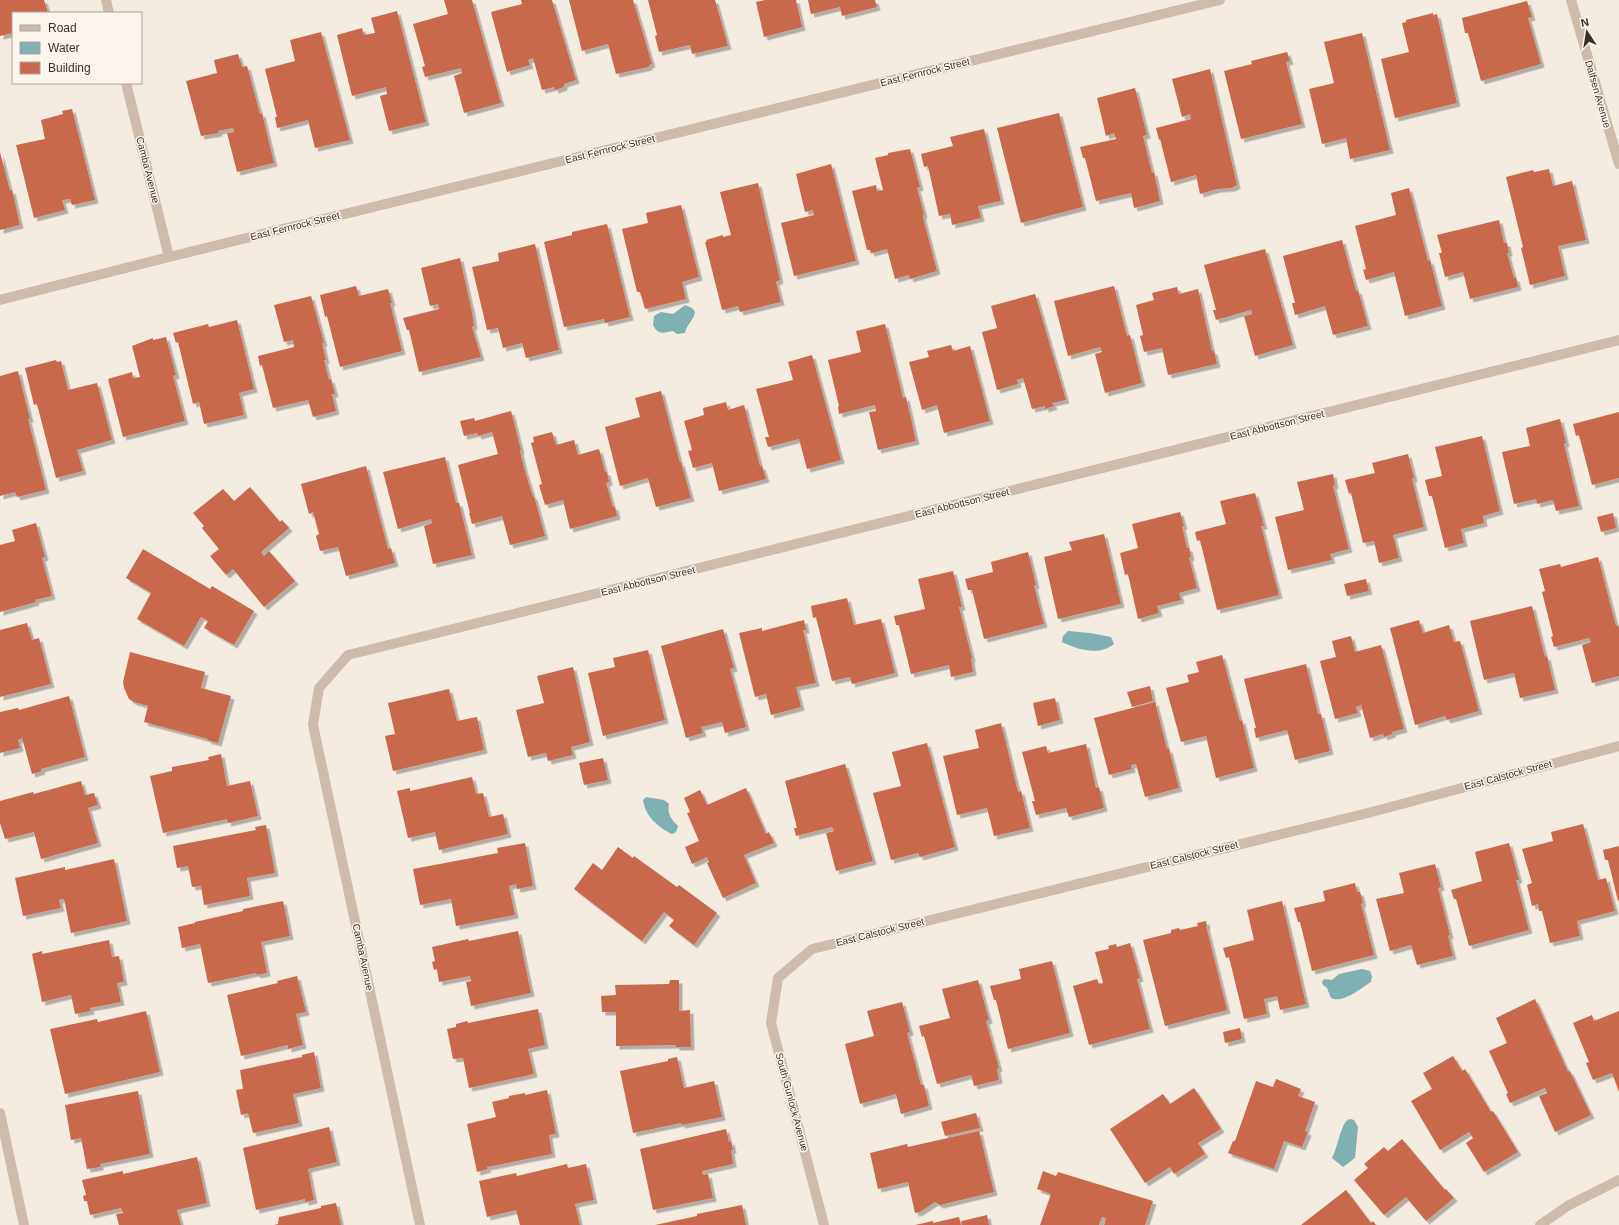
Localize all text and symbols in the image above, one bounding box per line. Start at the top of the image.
legend [12,12,142,84]
north arrow [1567,12,1607,52]
text: N [1580,16,1590,29]
text: Road [48,21,77,35]
text: Water [48,41,80,55]
street label: East Fernrock Street [879,56,971,88]
street label: Dalfsen Avenue [1583,59,1613,130]
text: Building [48,61,91,75]
street label: East Fernrock Street [564,133,656,165]
street label: Camba Avenue [134,136,162,205]
street label: East Fernrock Street [249,210,341,242]
street label: East Abbottson Street [1229,408,1325,442]
street label: East Abbottson Street [914,486,1010,520]
street label: East Abbottson Street [600,564,696,598]
street label: East Calstock Street [1463,758,1553,792]
street label: East Calstock Street [1149,839,1239,871]
street label: East Calstock Street [835,916,925,948]
street label: Camba Avenue [351,923,376,992]
street label: South Gunlock Avenue [774,1052,811,1153]

